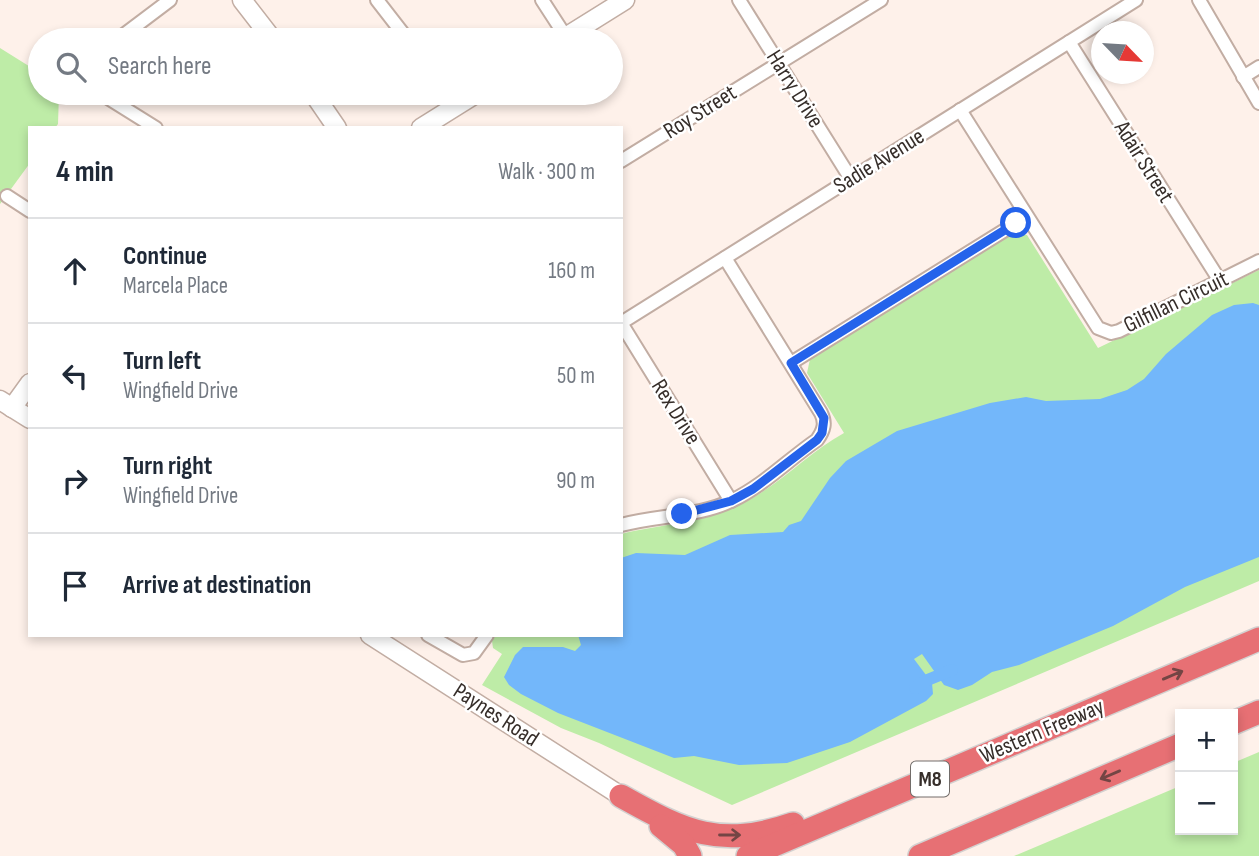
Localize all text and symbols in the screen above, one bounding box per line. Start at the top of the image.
north arrow [1091,21,1154,84]
search box [28,28,623,105]
street label: Harry Drive [760,45,830,133]
icon: search [52,48,90,86]
text: Search here [108,51,211,82]
street label: Roy Street [658,79,742,145]
street label: Adair Street [1107,115,1180,208]
street label: Sadie Avenue [828,122,930,200]
text: 4 min [56,154,114,190]
text: Walk · 300 m [498,158,595,186]
route start [1000,207,1031,238]
text: Continue [123,241,207,272]
icon: ahead [56,252,94,290]
text: 160 m [548,257,595,285]
street label: Gilfillan Circuit [1119,265,1233,339]
text: Marcela Place [123,272,228,300]
text: Turn left [123,346,201,377]
icon: left [56,357,94,395]
text: 50 m [557,362,595,390]
street label: Rex Drive [645,374,707,450]
text: Wingfield Drive [123,377,238,405]
text: Turn right [123,451,212,482]
icon: right [56,462,94,500]
text: 90 m [556,467,595,495]
text: Wingfield Drive [123,482,238,510]
route end [666,498,697,529]
icon: arrive [56,567,94,605]
text: Arrive at destination [123,570,311,601]
one-way arrow [1162,668,1184,681]
street label: Paynes Road [448,677,544,753]
street label: Western Freeway [976,692,1108,770]
map controls [1175,709,1238,835]
button: + [1175,709,1238,772]
road number: M8 [911,762,949,796]
one-way arrow [1100,769,1121,782]
button: − [1175,772,1238,835]
one-way arrow [718,828,741,842]

